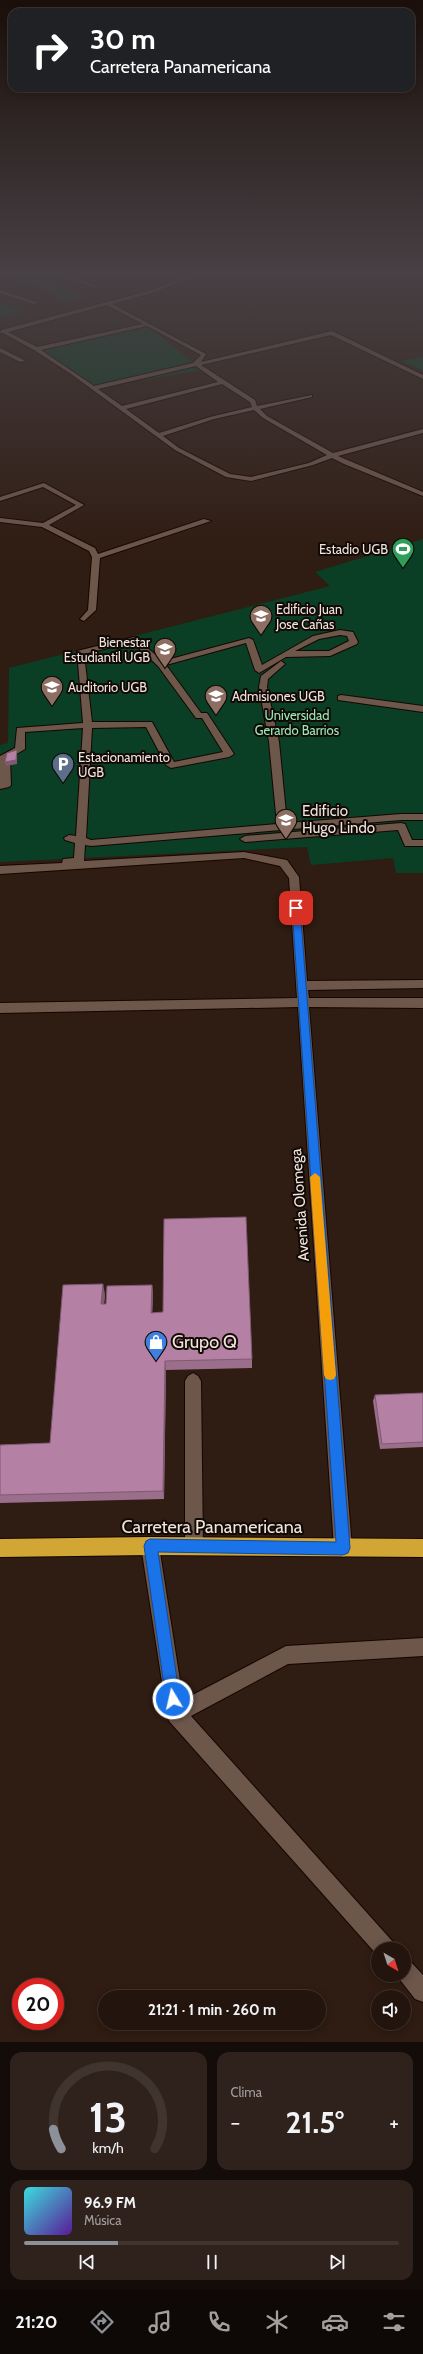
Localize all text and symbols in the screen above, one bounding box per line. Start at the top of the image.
text: 30 m [90,22,156,56]
icon: right [24,24,76,76]
text: Carretera Panamericana [90,56,271,78]
sports icon: Estadio UGB [390,536,416,569]
place label: Estadio UGB [319,541,388,557]
place label: Edificio Juan Jose Cañas [275,601,342,632]
school or university icon: Edificio Juan Jose Cañas [248,603,274,636]
place label: Bienestar Estudiantil UGB [64,634,151,665]
school or university icon: Bienestar Estudiantil UGB [152,636,178,669]
school or university icon: Auditorio UGB [39,674,65,707]
place label: Auditorio UGB [68,679,147,695]
school or university icon: Admisiones UGB [203,683,229,716]
place label: Admisiones UGB [232,688,325,704]
park label: Universidad Gerardo Barrios [255,707,340,738]
place label: Estacionamiento UGB [78,749,170,780]
parking icon: Estacionamiento UGB [50,751,76,784]
place label: Edificio Hugo Lindo [302,802,375,837]
school or university icon: Edificio Hugo Lindo [273,807,299,840]
pin [279,891,313,925]
icon: arrive [285,897,307,919]
street label: Avenida Olomega [287,1147,313,1262]
shop icon: Grupo Q [143,1329,169,1362]
place label: Grupo Q [172,1331,237,1353]
street label: Carretera Panamericana [122,1516,303,1538]
position arrow [152,1678,194,1720]
north arrow [371,1942,411,1982]
map controls [371,1942,411,2030]
speed limit sign: 20 [12,1978,64,2030]
button: sound [371,1990,411,2030]
text: 21:21 · 1 min · 260 m [148,2001,276,2019]
text: Clima [231,2084,262,2100]
text: 13 [89,2092,127,2142]
text: 21.5° [286,2104,344,2141]
text: − [231,2109,240,2136]
text: + [389,2109,399,2136]
text: km/h [93,2139,124,2157]
text: 96.9 FM [84,2194,136,2212]
text: Música [84,2212,122,2228]
icon: previous [76,2251,98,2273]
icon: pause [201,2251,223,2273]
icon: next [326,2251,348,2273]
icon: directions [88,2308,116,2336]
icon: music [146,2308,174,2336]
icon: phone [205,2308,233,2336]
icon: climate [263,2308,291,2336]
icon: car [321,2308,349,2336]
icon: filters [380,2308,408,2336]
text: 21:20 [15,2311,58,2333]

